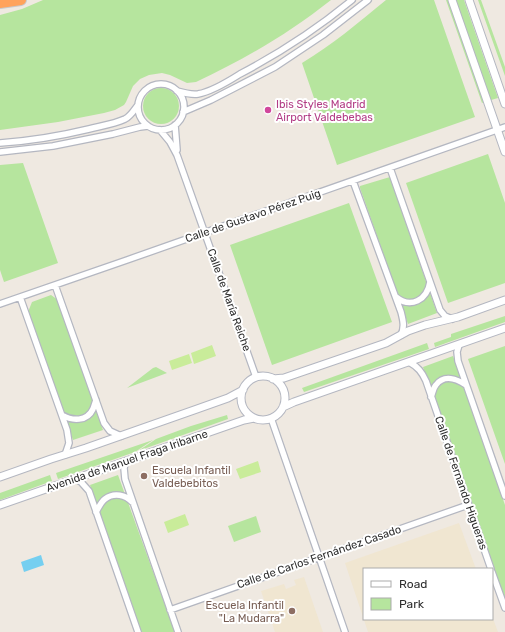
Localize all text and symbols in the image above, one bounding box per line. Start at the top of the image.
place label: Ibis Styles Madrid Airport Valdebebas [276,98,373,124]
marker: Ibis Styles Madrid Airport Valdebebas [263,105,273,115]
street label: Calle de Gustavo Pérez Puig [184,187,322,245]
street label: Calle de María Reiche [204,247,254,353]
street label: Calle de Fernando Higueras [432,415,490,552]
street label: Avenida de Manuel Fraga Iribarne [45,427,209,495]
place label: Escuela Infantil Valdebebitos [152,464,231,490]
marker: Escuela Infantil Valdebebitos [139,471,149,481]
street label: Calle de Carlos Fernández Casado [235,523,403,591]
legend [363,568,493,620]
text: Road [399,577,427,591]
text: Park [399,597,425,611]
place label: Escuela Infantil "La Mudarra" [205,599,284,625]
marker: Escuela Infantil "La Mudarra" [287,606,297,616]

